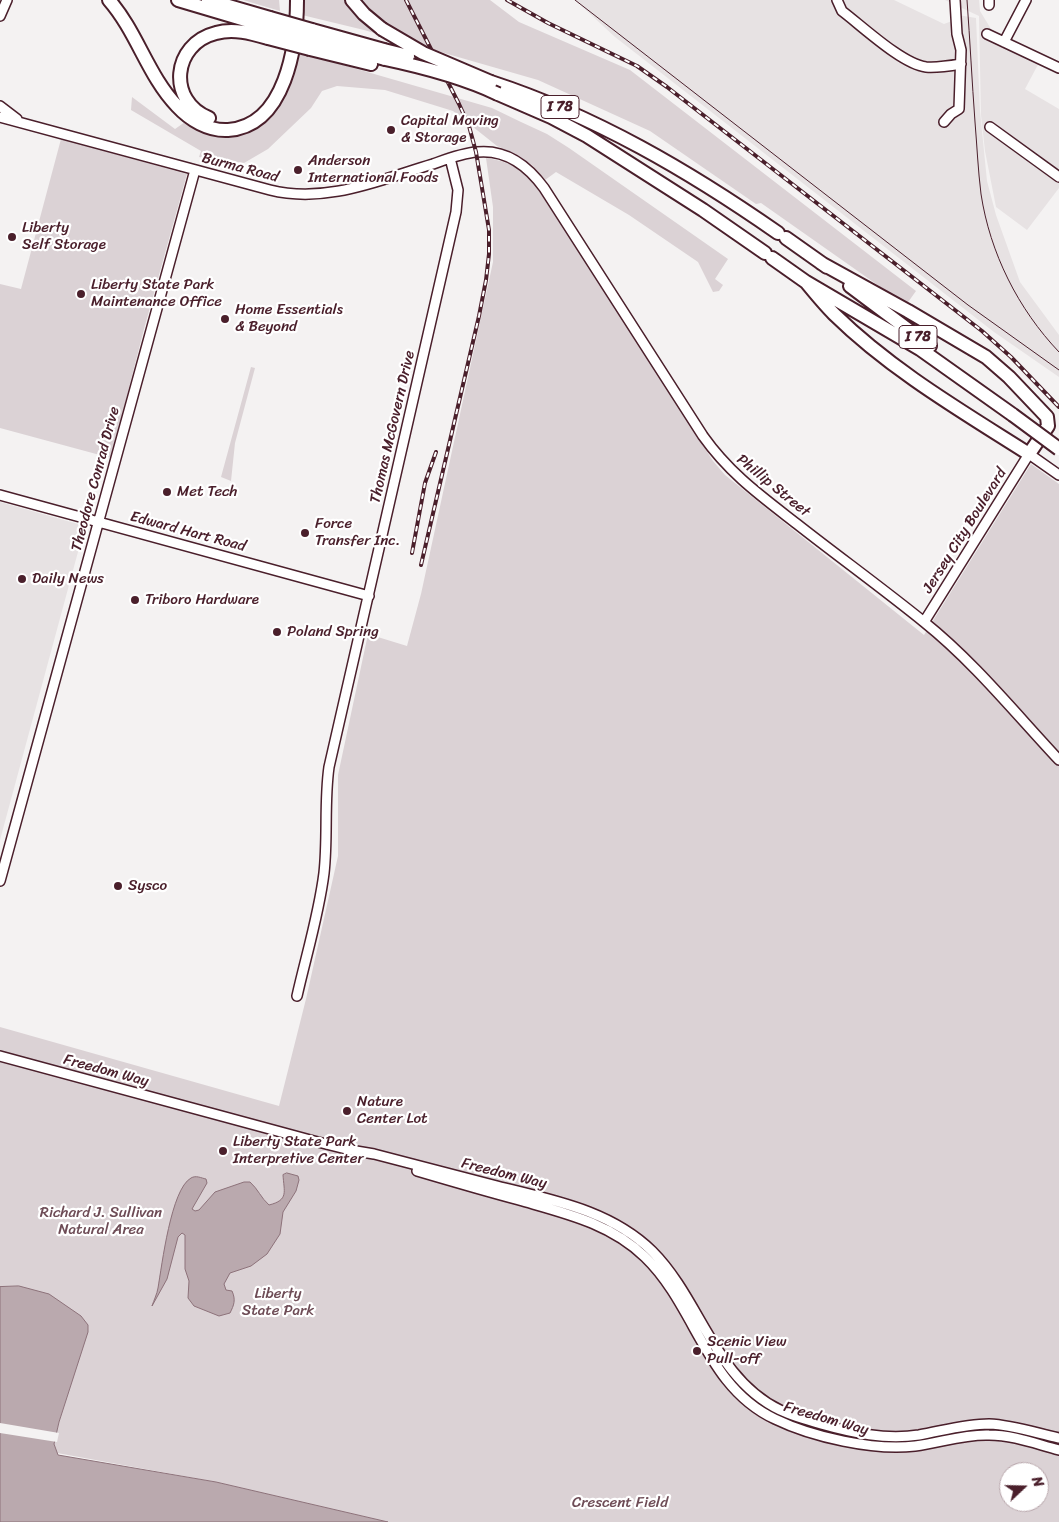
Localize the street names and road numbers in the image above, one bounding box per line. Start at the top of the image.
road number: I 78 [541,95,579,118]
street label: Burma Road [200,149,280,187]
road number: I 78 [899,326,937,348]
street label: Thomas McGovern Drive [367,349,419,505]
street label: Theodore Conrad Drive [68,405,124,553]
street label: Phillip Street [733,451,813,521]
street label: Jersey City Boulevard [919,465,1011,597]
street label: Edward Hart Road [128,508,248,556]
street label: Freedom Way [61,1051,151,1091]
street label: Freedom Way [459,1155,549,1193]
street label: Freedom Way [782,1398,870,1440]

